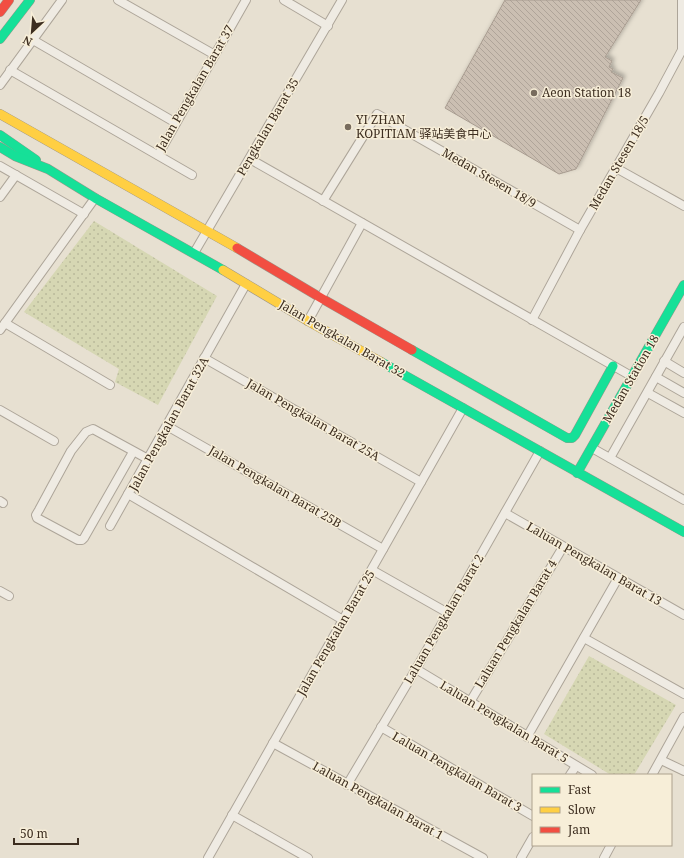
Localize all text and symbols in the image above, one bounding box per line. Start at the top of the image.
north arrow [12,12,52,52]
street label: Jalan Pengkalan Barat 37 [151,21,238,155]
text: N [20,33,35,50]
street label: Pengkalan Barat 35 [233,75,303,179]
place label: Aeon Station 18 [542,84,631,101]
marker: Aeon Station 18 [529,88,539,98]
place label: YI ZHAN KOPITIAM 驿站美食中心 [355,111,491,142]
street label: Medan Stesen 18/5 [585,113,652,213]
marker: YI ZHAN KOPITIAM 驿站美食中心 [343,122,353,132]
street label: Medan Stesen 18/9 [439,144,539,211]
street label: Jalan Pengkalan Barat 32 [275,295,408,382]
street label: Medan Station 18 [598,331,663,426]
street label: Jalan Pengkalan Barat 32A [124,353,213,495]
street label: Jalan Pengkalan Barat 25A [243,374,383,465]
street label: Jalan Pengkalan Barat 25B [205,441,345,532]
street label: Laluan Pengkalan Barat 13 [523,518,665,609]
street label: Laluan Pengkalan Barat 2 [399,551,488,687]
street label: Laluan Pengkalan Barat 4 [470,556,561,691]
street label: Jalan Pengkalan Barat 25 [292,567,379,700]
street label: Laluan Pengkalan Barat 5 [437,676,572,767]
street label: Laluan Pengkalan Barat 3 [389,727,525,816]
street label: Laluan Pengkalan Barat 1 [310,757,447,844]
legend [532,774,672,846]
text: Fast [568,781,591,798]
text: Slow [568,801,596,818]
scale bar [14,820,78,846]
text: Jam [567,821,590,838]
text: 50 m [20,825,48,842]

